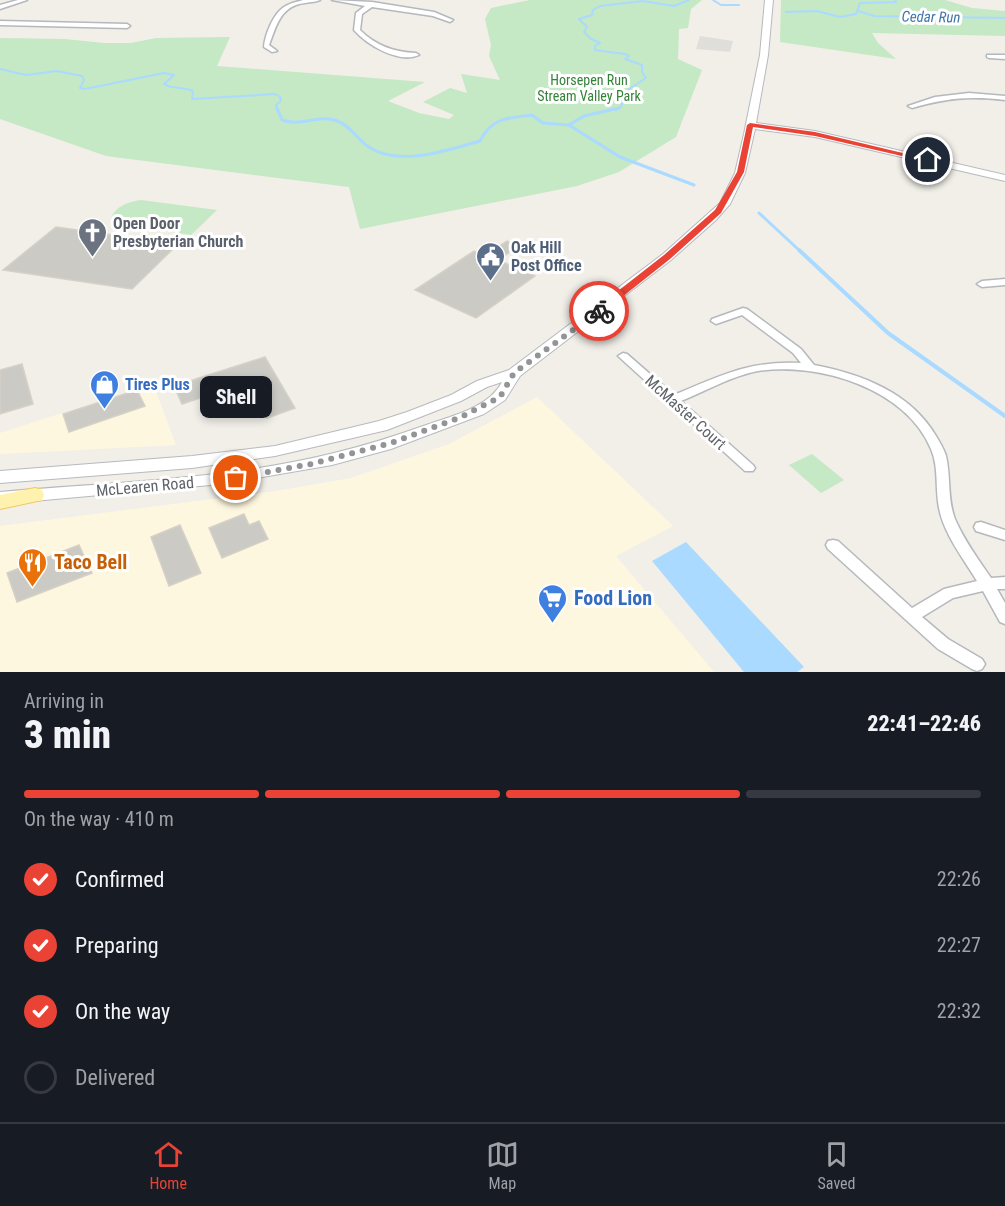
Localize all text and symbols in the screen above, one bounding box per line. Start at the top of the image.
water label: Cedar Run [901,7,961,27]
park label: Horsepen Run Stream Valley Park [537,72,642,104]
pin [902,134,953,185]
icon: home [911,143,944,176]
place label: Open Door Presbyterian Church [113,214,243,251]
church icon: Open Door Presbyterian Church [76,216,108,258]
place label: Oak Hill Post Office [511,238,582,275]
public building icon: Oak Hill Post Office [474,240,506,282]
courier [569,281,629,341]
icon: bike [583,295,616,328]
shop icon: Tires Plus [88,368,120,410]
street label: McMaster Court [641,371,730,454]
place label: Tires Plus [125,375,190,394]
callout: Shell [200,376,272,418]
text: Shell [216,385,256,409]
pin [210,452,261,503]
icon: bag [219,461,252,494]
street label: McLearen Road [95,473,195,500]
restaurant icon: Taco Bell [17,546,49,588]
place label: Taco Bell [54,550,127,574]
supermarket icon: Food Lion [537,582,569,624]
place label: Food Lion [574,586,652,610]
text: Arriving in [24,689,104,713]
text: 22:41–22:46 [867,711,981,736]
text: 3 min [24,712,111,758]
text: On the way · 410 m [24,807,174,831]
icon: check [24,863,57,896]
text: Confirmed [75,867,164,892]
text: 22:26 [937,867,981,891]
icon: check [24,929,57,962]
text: Preparing [75,933,159,958]
text: 22:27 [937,933,981,957]
icon: check [24,995,57,1028]
text: On the way [75,999,170,1024]
text: 22:32 [937,999,981,1023]
text: Delivered [75,1065,155,1090]
tab: Home [149,1138,187,1193]
tab: Map [486,1138,519,1193]
tab: Saved [818,1138,856,1193]

